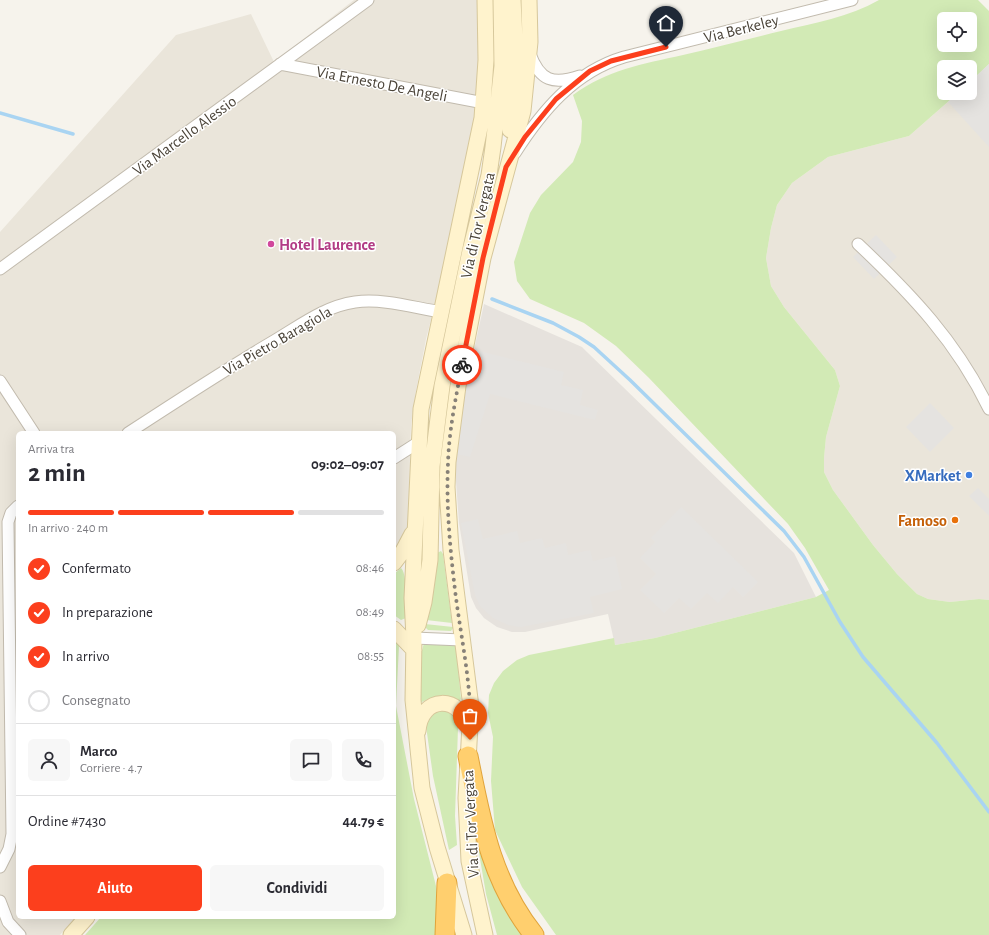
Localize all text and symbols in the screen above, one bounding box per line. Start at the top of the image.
pin [649,6,683,47]
icon: home [655,12,677,34]
street label: Via Berkeley [702,12,781,47]
map controls [937,12,977,100]
button: locate [937,12,977,52]
button: layers [937,60,977,100]
street label: Via Ernesto De Angeli [315,63,449,105]
street label: Via Marcello Alessio [130,93,240,179]
street label: Via di Tor Vergata [458,171,498,280]
place label: Hotel Laurence [279,237,376,253]
marker: Hotel Laurence [266,239,276,249]
street label: Via Pietro Baragiola [221,303,334,378]
courier [442,345,482,385]
icon: bike [451,354,473,376]
text: Arriva tra [28,443,75,456]
text: 09:02–09:07 [311,457,384,472]
text: 2 min [28,460,86,486]
place label: XMarket [905,468,962,484]
marker: XMarket [964,470,974,480]
place label: Famoso [898,513,947,529]
marker: Famoso [950,515,960,525]
text: In arrivo · 240 m [28,522,108,535]
icon: check [28,558,50,580]
text: Confermato [62,561,131,576]
text: 08:46 [356,562,384,575]
icon: check [28,602,50,624]
text: In preparazione [62,605,153,620]
text: 08:49 [356,606,384,619]
icon: check [28,646,50,668]
text: In arrivo [62,649,110,664]
text: 08:55 [357,650,384,663]
text: Consegnato [62,693,131,708]
pin [453,699,487,740]
icon: bag [459,705,481,727]
button: person [28,739,70,781]
button: chat [290,739,332,781]
button: phone [342,739,384,781]
text: Marco [80,744,117,759]
text: Corriere · 4.7 [80,762,142,775]
street label: Via di Tor Vergata [460,769,482,878]
text: Ordine #7430 [28,814,106,829]
text: 44.79 € [342,814,384,829]
button: Aiuto [28,865,202,911]
button: Condividi [210,865,384,911]

